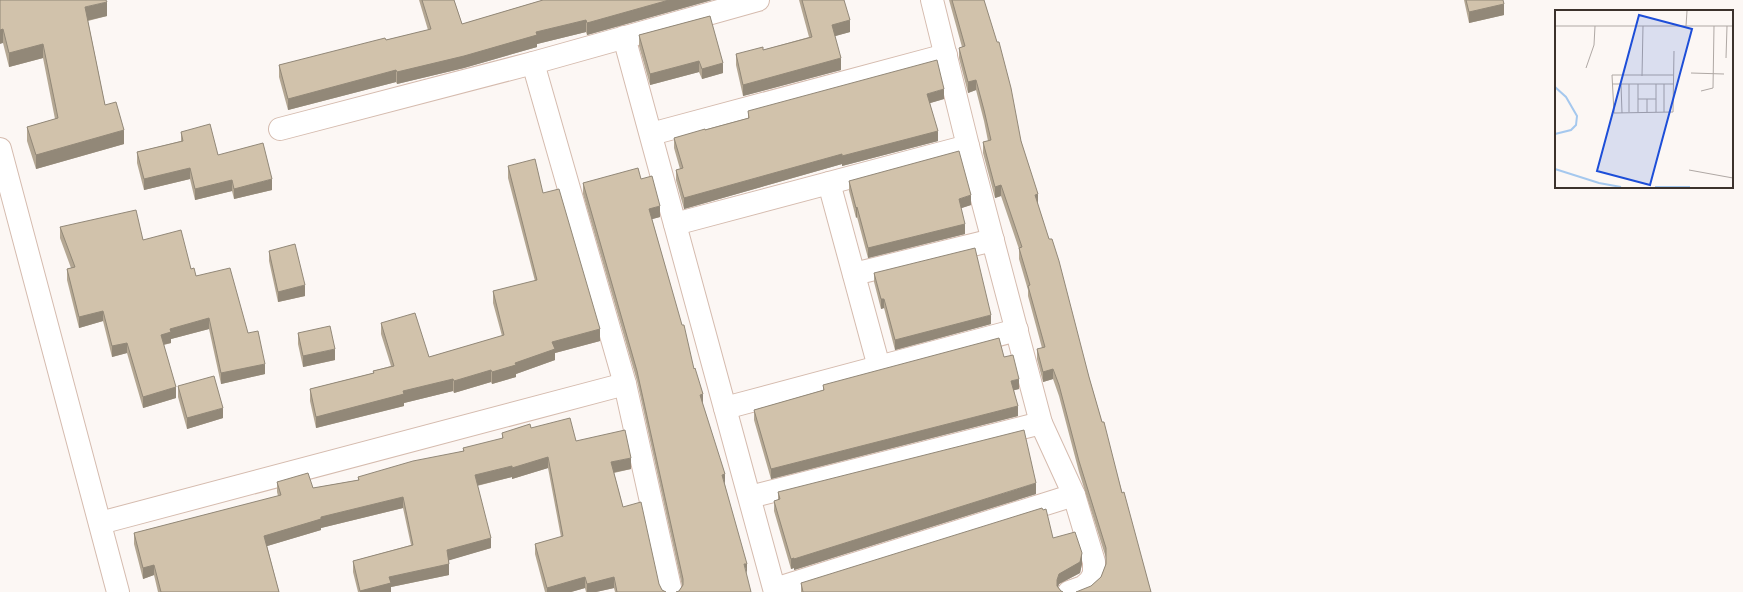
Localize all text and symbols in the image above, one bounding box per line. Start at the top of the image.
inset map [1555,10,1733,188]

